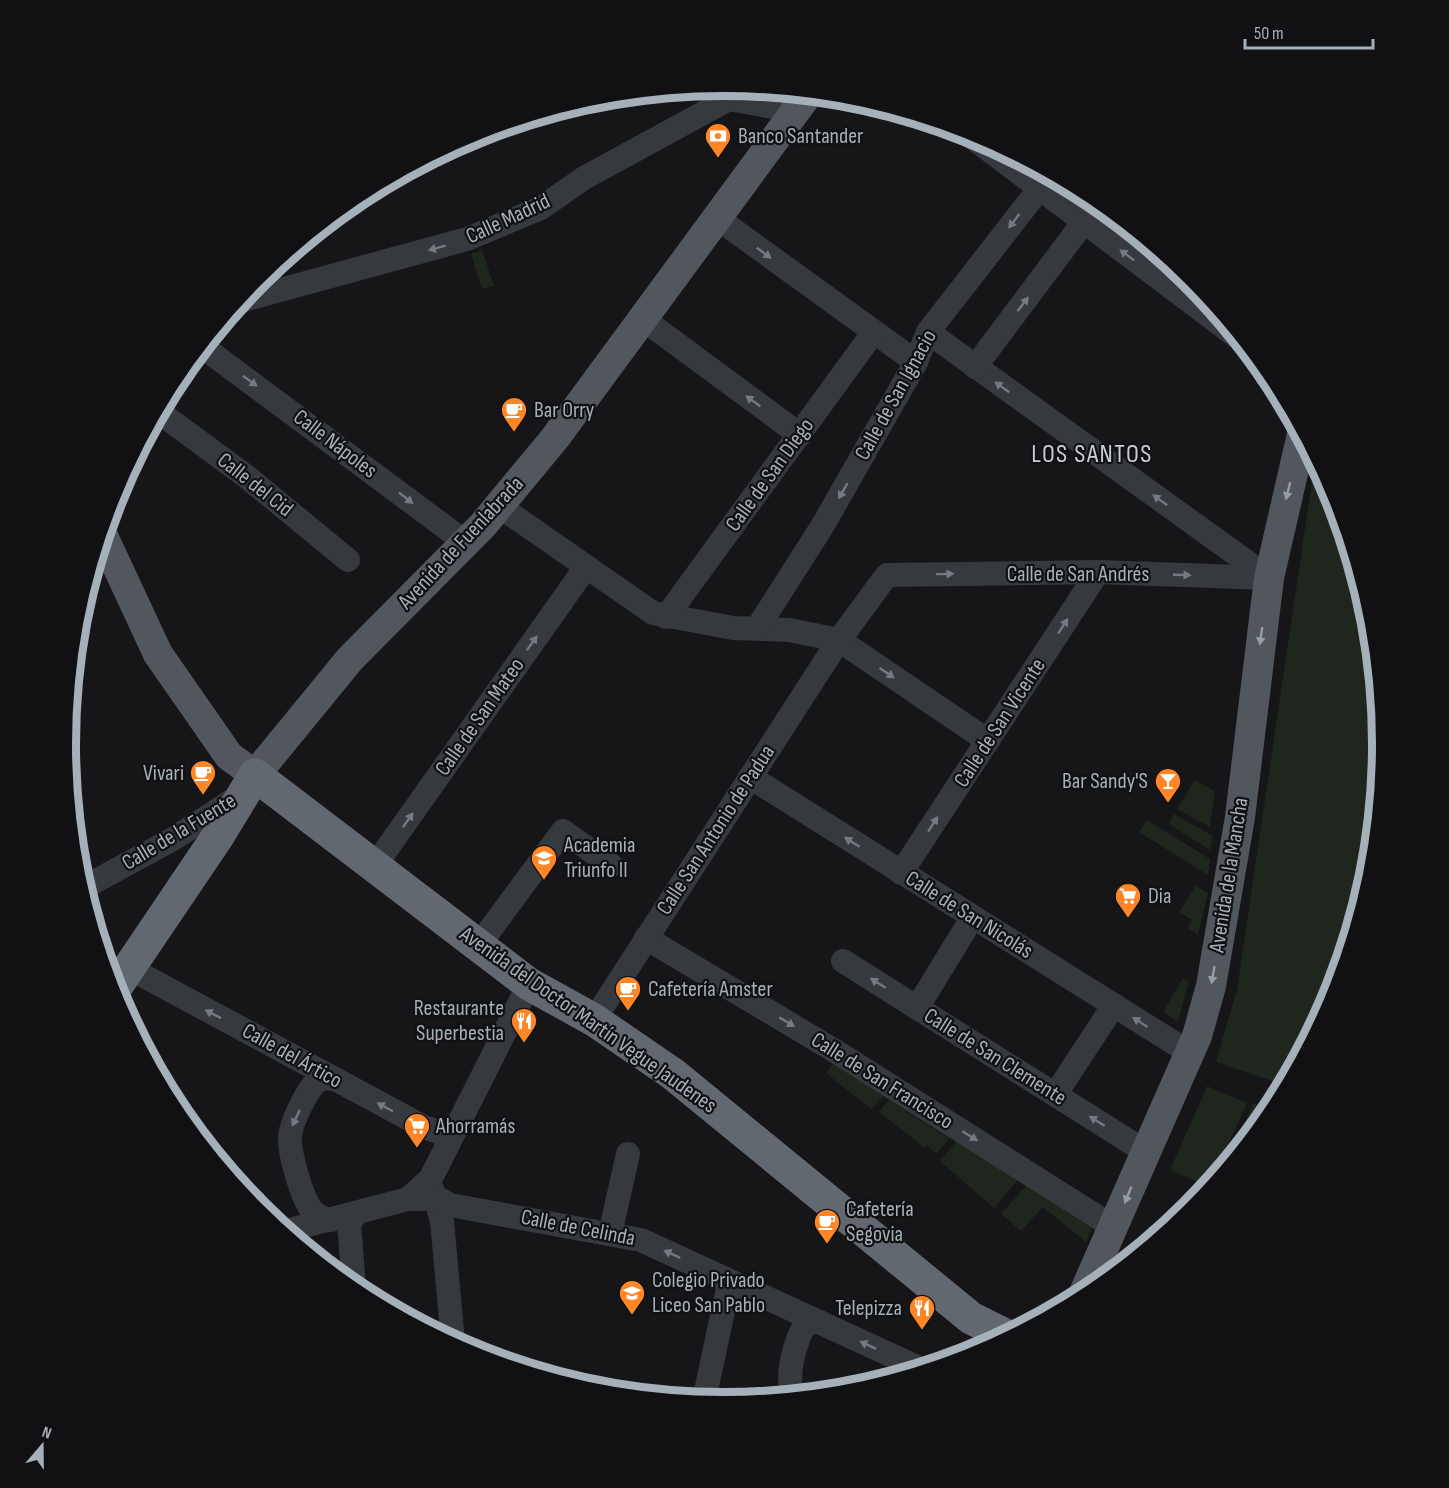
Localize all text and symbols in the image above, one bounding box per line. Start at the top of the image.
scale bar [1245,12,1372,50]
text: 50 m [1254,23,1284,44]
bank icon: Banco Santander [703,121,733,159]
place label: Banco Santander [738,123,863,150]
street label: Calle Madrid [462,188,554,250]
one-way arrow [1009,214,1021,229]
one-way arrow [428,243,446,253]
one-way arrow [757,246,772,258]
one-way arrow [1119,248,1135,261]
one-way arrow [1016,296,1029,312]
street label: Calle de San Ignacio [849,325,943,465]
one-way arrow [242,375,258,387]
one-way arrow [994,381,1010,393]
cafe icon: Bar Orry [499,395,529,433]
one-way arrow [746,395,761,407]
place label: Bar Orry [534,397,595,424]
street label: Calle Nápoles [288,404,382,484]
street label: Calle de San Diego [720,413,820,537]
district label: LOS SANTOS [1031,439,1153,470]
street label: Calle del Cid [212,447,298,523]
street label: Avenida de Fuenlabrada [392,471,530,616]
one-way arrow [1283,481,1293,500]
one-way arrow [837,483,848,499]
one-way arrow [399,491,414,503]
one-way arrow [1153,494,1169,506]
street label: Calle de San Andrés [1007,561,1149,588]
one-way arrow [936,569,955,579]
one-way arrow [1173,570,1192,580]
one-way arrow [1057,618,1068,634]
one-way arrow [1256,627,1266,646]
one-way arrow [526,636,538,652]
street label: Calle de San Mateo [429,653,531,781]
street label: Calle de San Vicente [948,654,1052,792]
one-way arrow [879,667,895,678]
street label: Calle San Antonio de Padua [651,740,781,920]
cafe icon: Vivari [188,758,218,796]
place label: Vivari [143,760,184,787]
bar icon: Bar Sandy'S [1153,766,1183,804]
place label: Bar Sandy'S [1062,768,1148,795]
street label: Calle de la Fuente [117,787,241,877]
street label: Avenida de la Mancha [1203,796,1255,955]
one-way arrow [402,812,414,828]
one-way arrow [928,816,939,833]
place label: Academia Triunfo II [563,832,635,884]
one-way arrow [844,837,860,848]
school or university icon: Academia Triunfo II [529,843,559,881]
street label: Calle de San Nicolás [900,865,1038,965]
supermarket icon: Dia [1113,881,1143,919]
place label: Dia [1148,883,1171,910]
street label: Avenida del Doctor Martín Vegue Jaudenes [454,920,722,1119]
one-way arrow [1208,965,1217,984]
cafe icon: Cafetería Amster [613,974,643,1012]
place label: Cafetería Amster [648,976,773,1003]
one-way arrow [870,978,886,989]
place label: Restaurante Superbestia [414,995,504,1047]
street label: Calle de San Clemente [919,1002,1071,1112]
restaurant icon: Restaurante Superbestia [509,1006,539,1044]
one-way arrow [205,1009,222,1019]
one-way arrow [779,1016,795,1027]
one-way arrow [1132,1016,1148,1027]
street label: Calle del Ártico [237,1018,347,1094]
street label: Calle de San Francisco [806,1027,958,1135]
one-way arrow [376,1102,393,1111]
one-way arrow [292,1109,301,1126]
supermarket icon: Ahorramás [402,1111,432,1149]
place label: Ahorramás [435,1113,516,1140]
one-way arrow [1089,1115,1105,1126]
one-way arrow [962,1131,978,1142]
one-way arrow [1123,1186,1132,1204]
place label: Cafetería Segovia [846,1196,914,1248]
street label: Calle de Celinda [519,1204,637,1252]
cafe icon: Cafetería Segovia [812,1207,842,1245]
one-way arrow [664,1249,681,1258]
place label: Colegio Privado Liceo San Pablo [652,1267,765,1319]
school or university icon: Colegio Privado Liceo San Pablo [617,1278,647,1316]
restaurant icon: Telepizza [907,1293,937,1331]
place label: Telepizza [835,1295,902,1322]
one-way arrow [860,1340,877,1349]
north arrow [12,1416,72,1476]
text: N [39,1423,54,1444]

